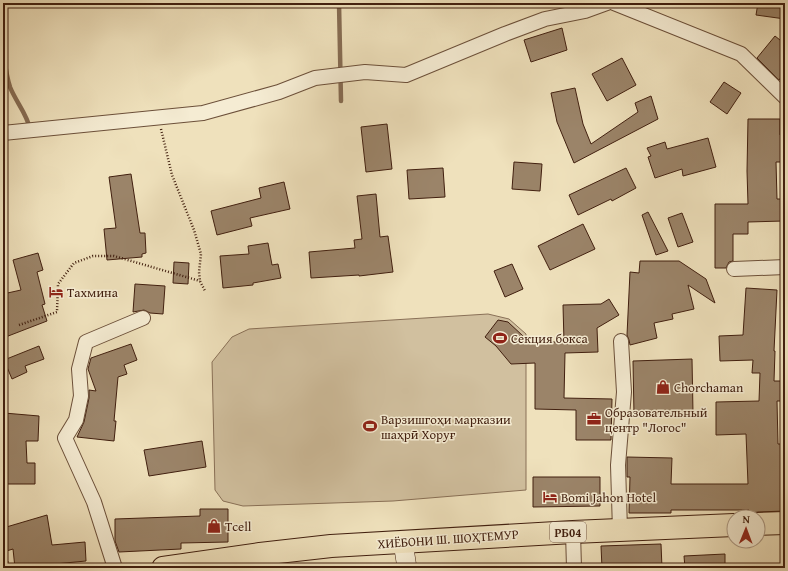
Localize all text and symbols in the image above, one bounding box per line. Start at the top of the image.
place label: Тахмина [67,283,119,302]
hotel icon: Тахмина [48,284,64,300]
place label: Секция бокса [511,329,588,348]
sports icon: Секция бокса [492,330,508,346]
place label: Chorchaman [674,378,744,397]
shop icon: Chorchaman [655,379,671,395]
place label: Образовательный центр "Логос" [605,403,708,437]
place label: Варзишгоҳи марказии шаҳрӣ Хоруғ [381,410,511,444]
office icon: Образовательный центр "Логос" [586,411,602,427]
sports icon: Варзишгоҳи марказии шаҳрӣ Хоруғ [362,418,378,434]
place label: Bomi Jahon Hotel [561,488,656,507]
hotel icon: Bomi Jahon Hotel [542,489,558,505]
north arrow [726,509,766,549]
text: N [742,511,751,527]
place label: Tcell [225,517,252,536]
shop icon: Tcell [206,518,222,534]
road number: РБ04 [550,522,586,542]
street label: ХИЁБОНИ Ш. ШОҲТЕМУР [377,525,519,553]

